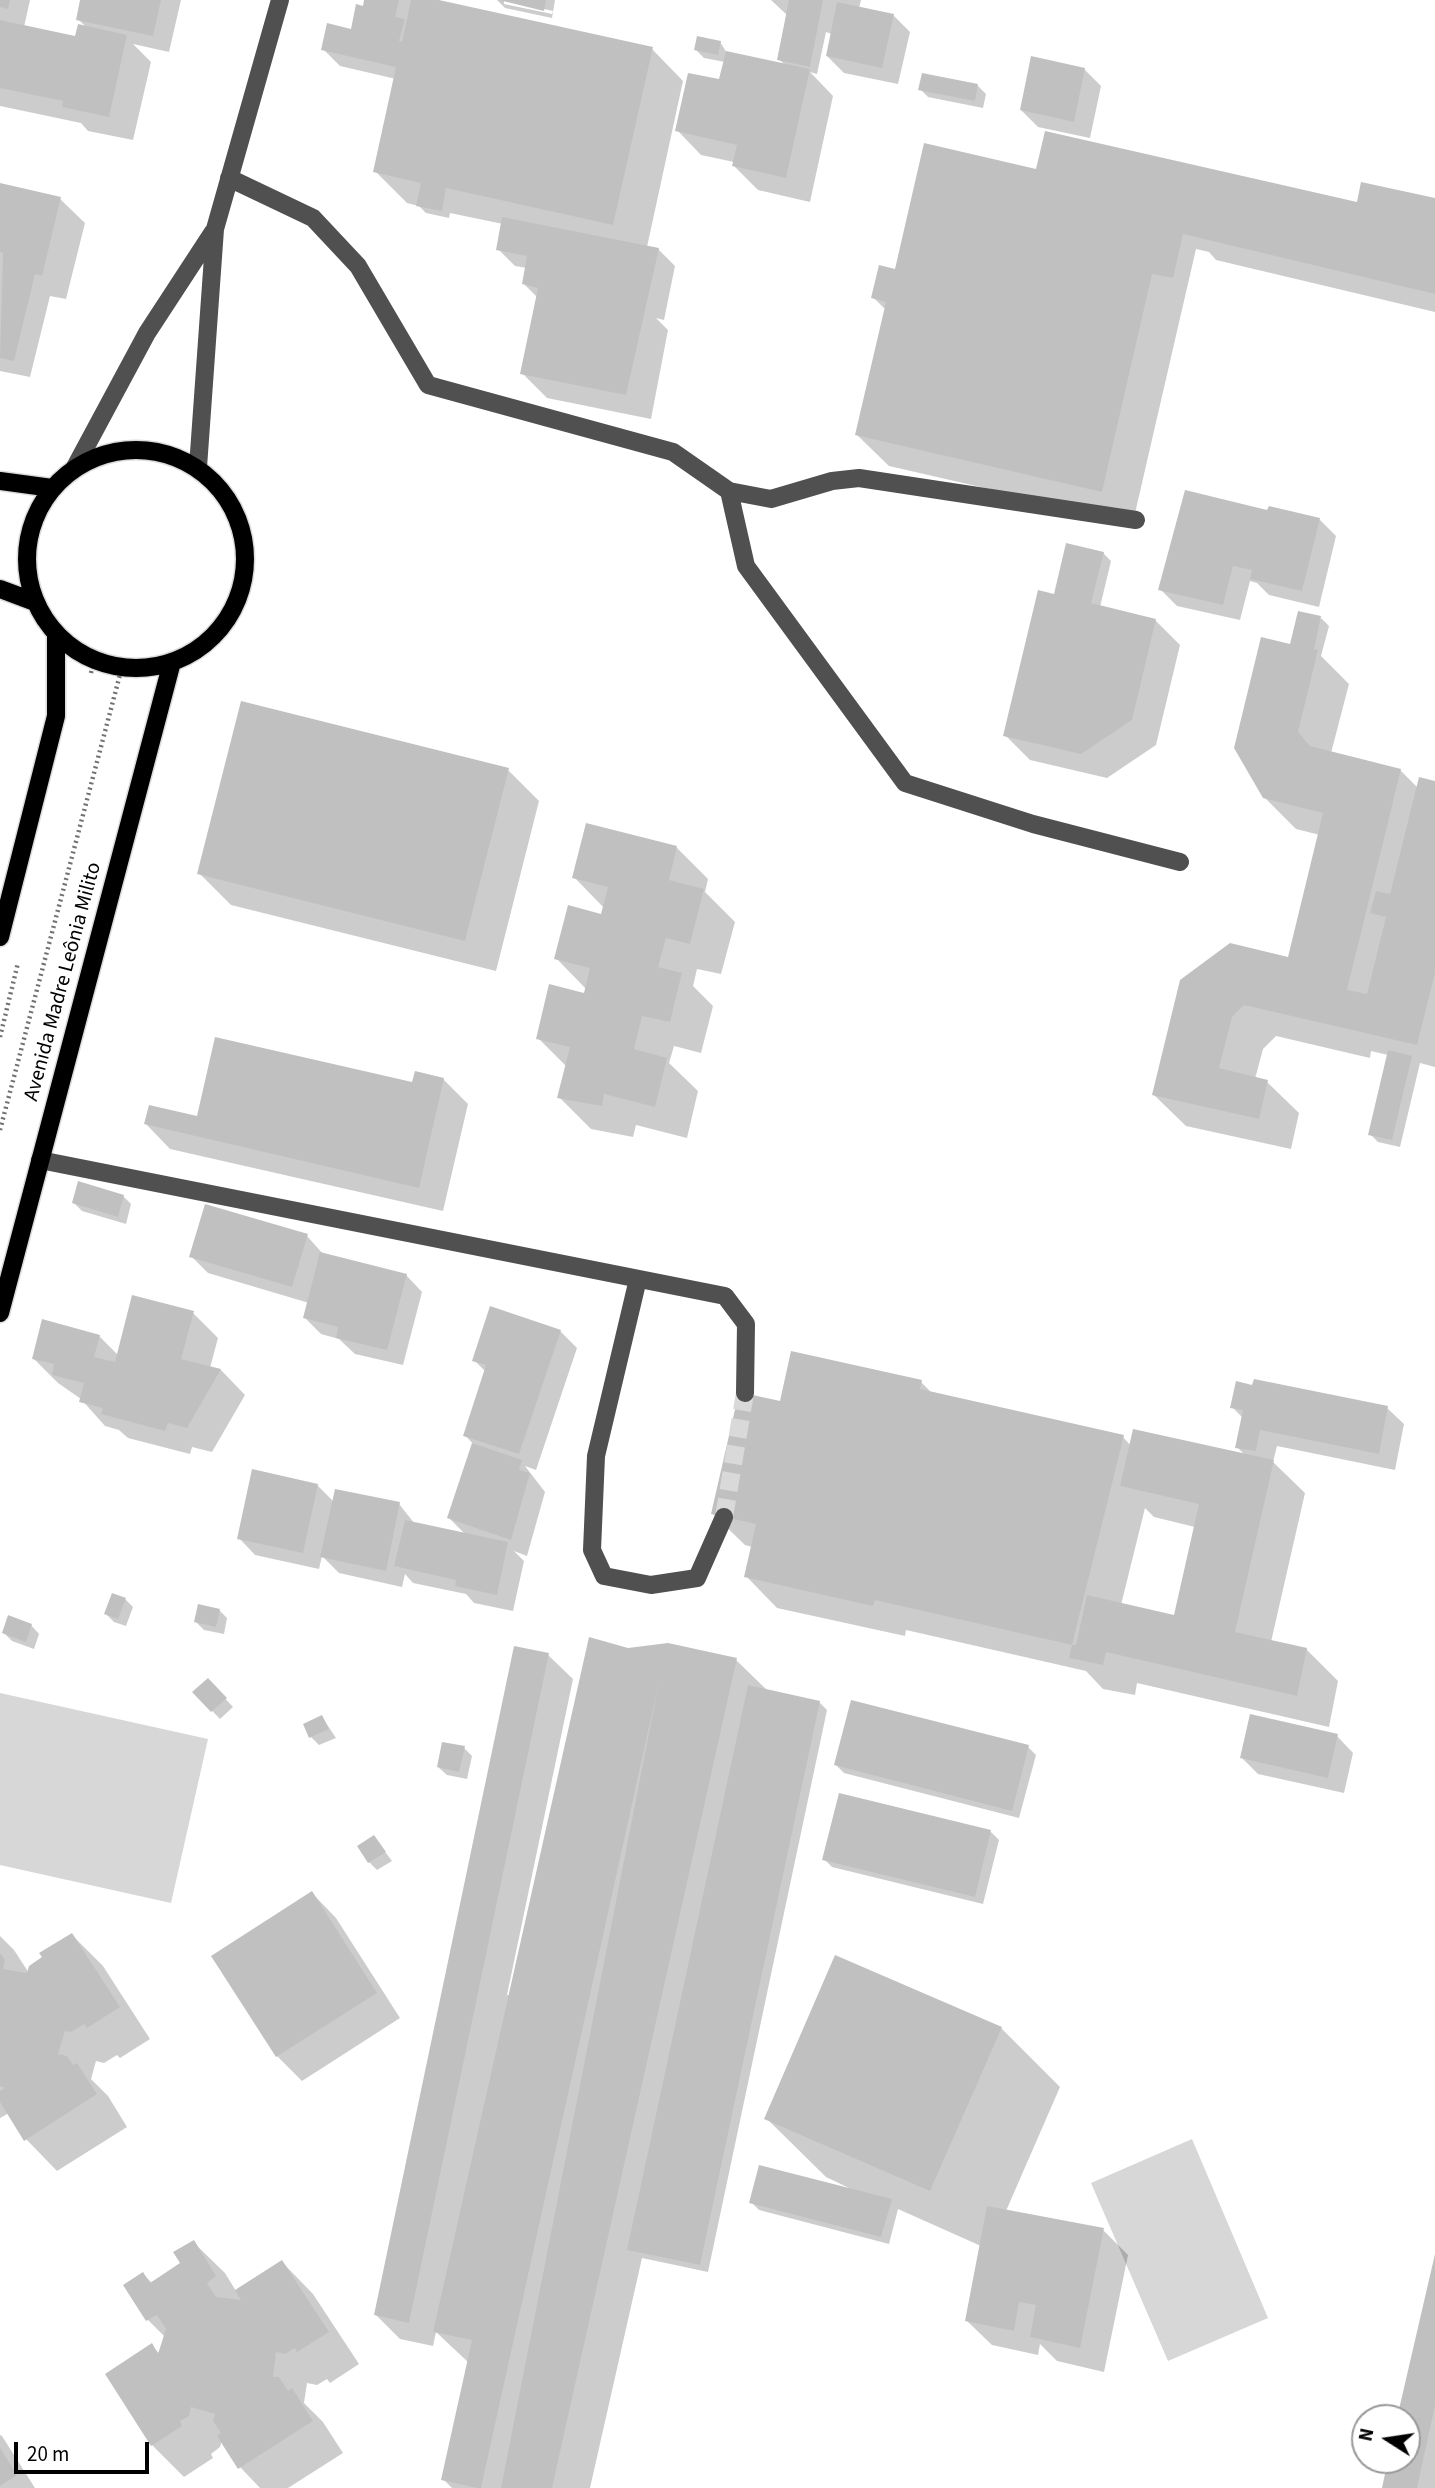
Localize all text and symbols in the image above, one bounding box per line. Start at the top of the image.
street label: Avenida Madre Leônia Milito [20,860,108,1104]
north arrow [1351,2404,1421,2474]
text: N [1352,2426,1381,2444]
scale bar [18,2428,152,2472]
text: 20 m [27,2439,69,2469]

